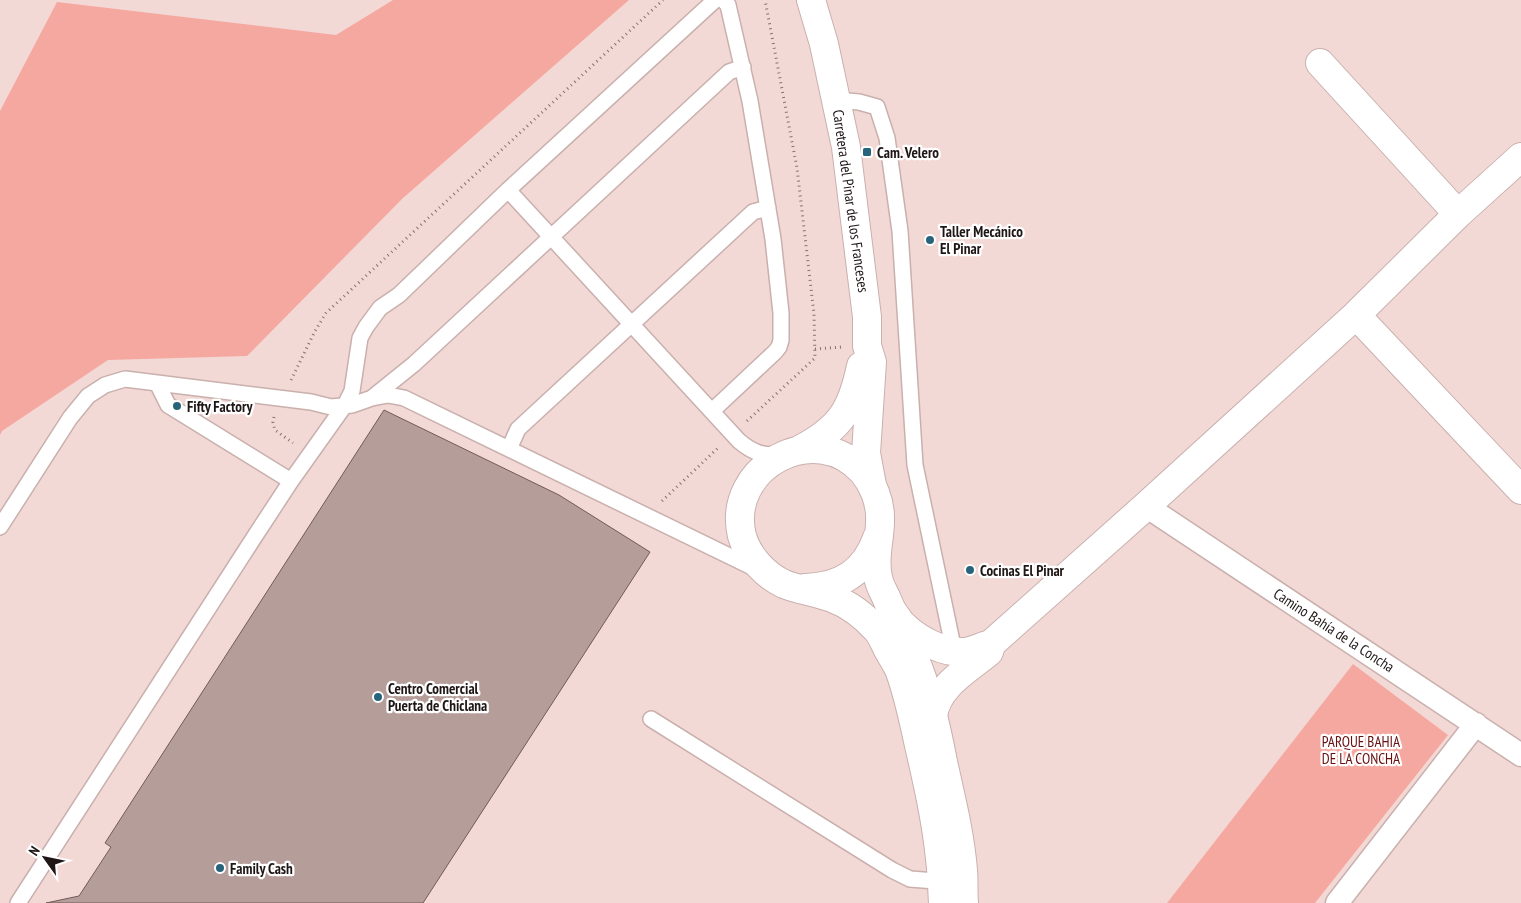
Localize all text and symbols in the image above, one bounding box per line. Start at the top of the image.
street label: Carretera del Pinar de los Franceses [829,108,873,294]
place label: Cam. Velero [877,143,939,162]
marker: Cam. Velero [861,146,873,158]
place label: Taller Mecánico El Pinar [940,222,1023,258]
marker: Taller Mecánico El Pinar [924,234,936,246]
place label: Fifty Factory [187,397,253,416]
marker: Fifty Factory [171,400,183,412]
place label: Cocinas El Pinar [980,561,1065,580]
marker: Cocinas El Pinar [964,564,976,576]
street label: Camino Bahía de la Concha [1270,584,1398,676]
place label: Centro Comercial Puerta de Chiclana [388,679,487,715]
marker: Centro Comercial Puerta de Chiclana [372,691,384,703]
park label: PARQUE BAHIA DE LA CONCHA [1322,732,1401,768]
north arrow [20,833,70,883]
text: N [24,843,44,859]
place label: Family Cash [230,859,293,878]
marker: Family Cash [214,862,226,874]

